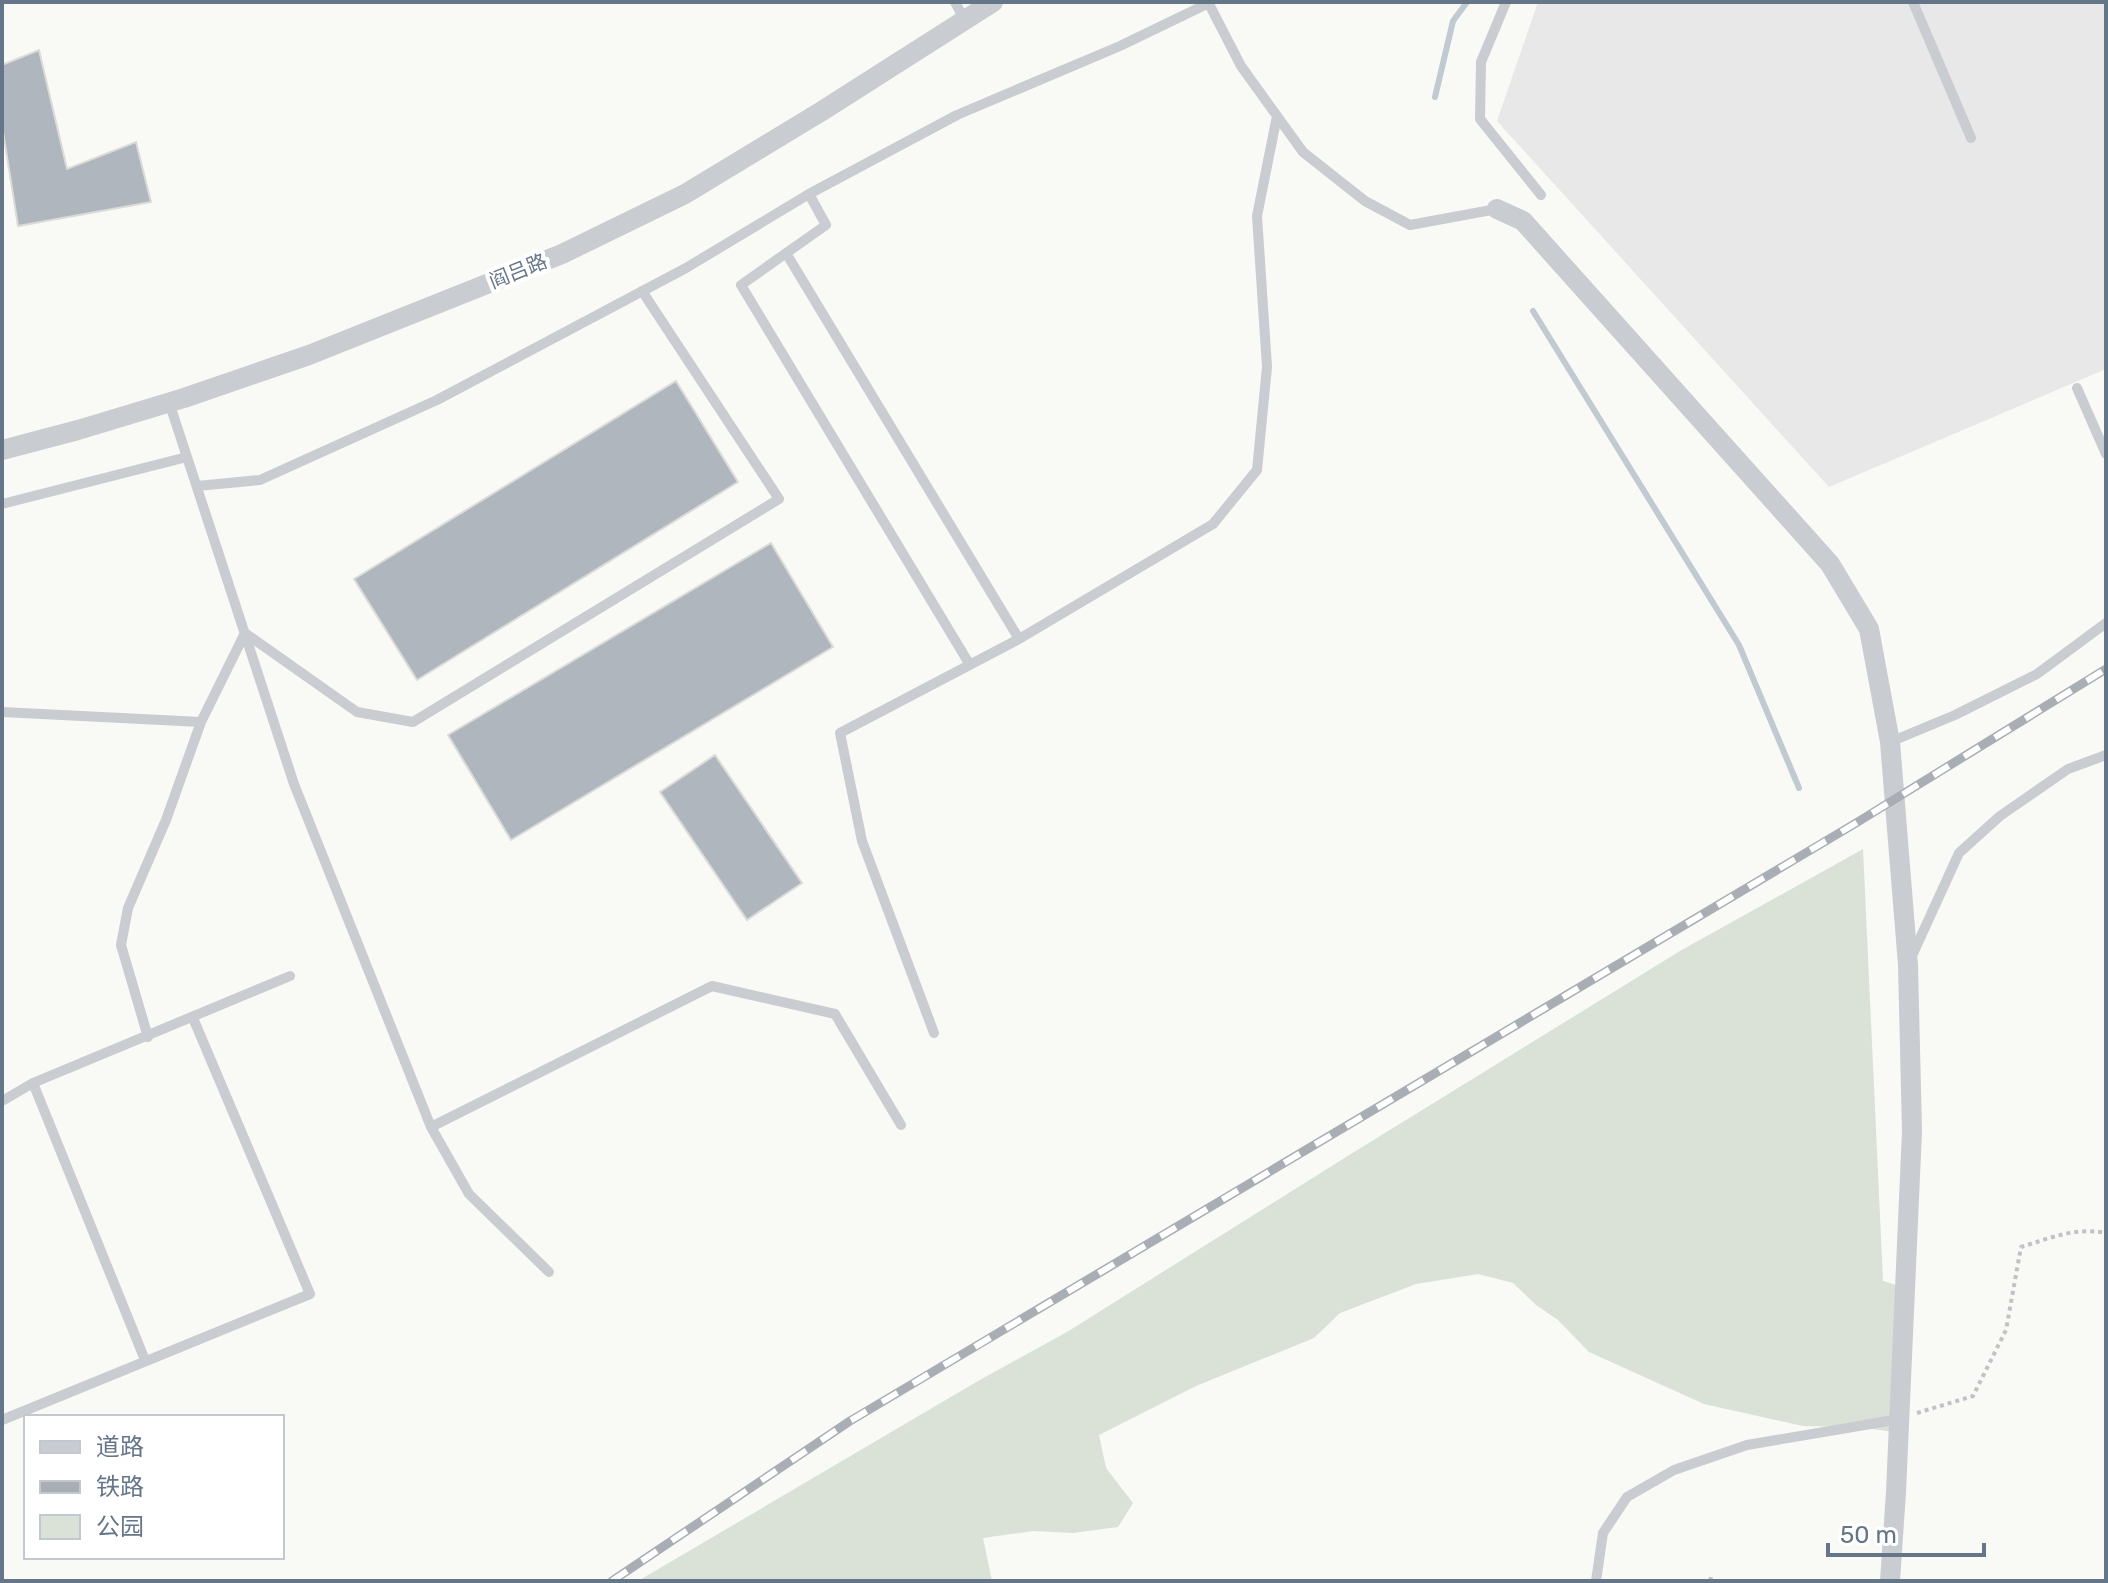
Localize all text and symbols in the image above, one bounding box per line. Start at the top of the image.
street label: 阎吕路 [486,249,550,293]
legend [24,1415,284,1559]
text: 道路 [96,1433,144,1461]
text: 铁路 [96,1473,144,1501]
scale bar [1828,1507,1984,1557]
text: 公园 [96,1513,144,1541]
text: 50 m [1840,1521,1897,1549]

